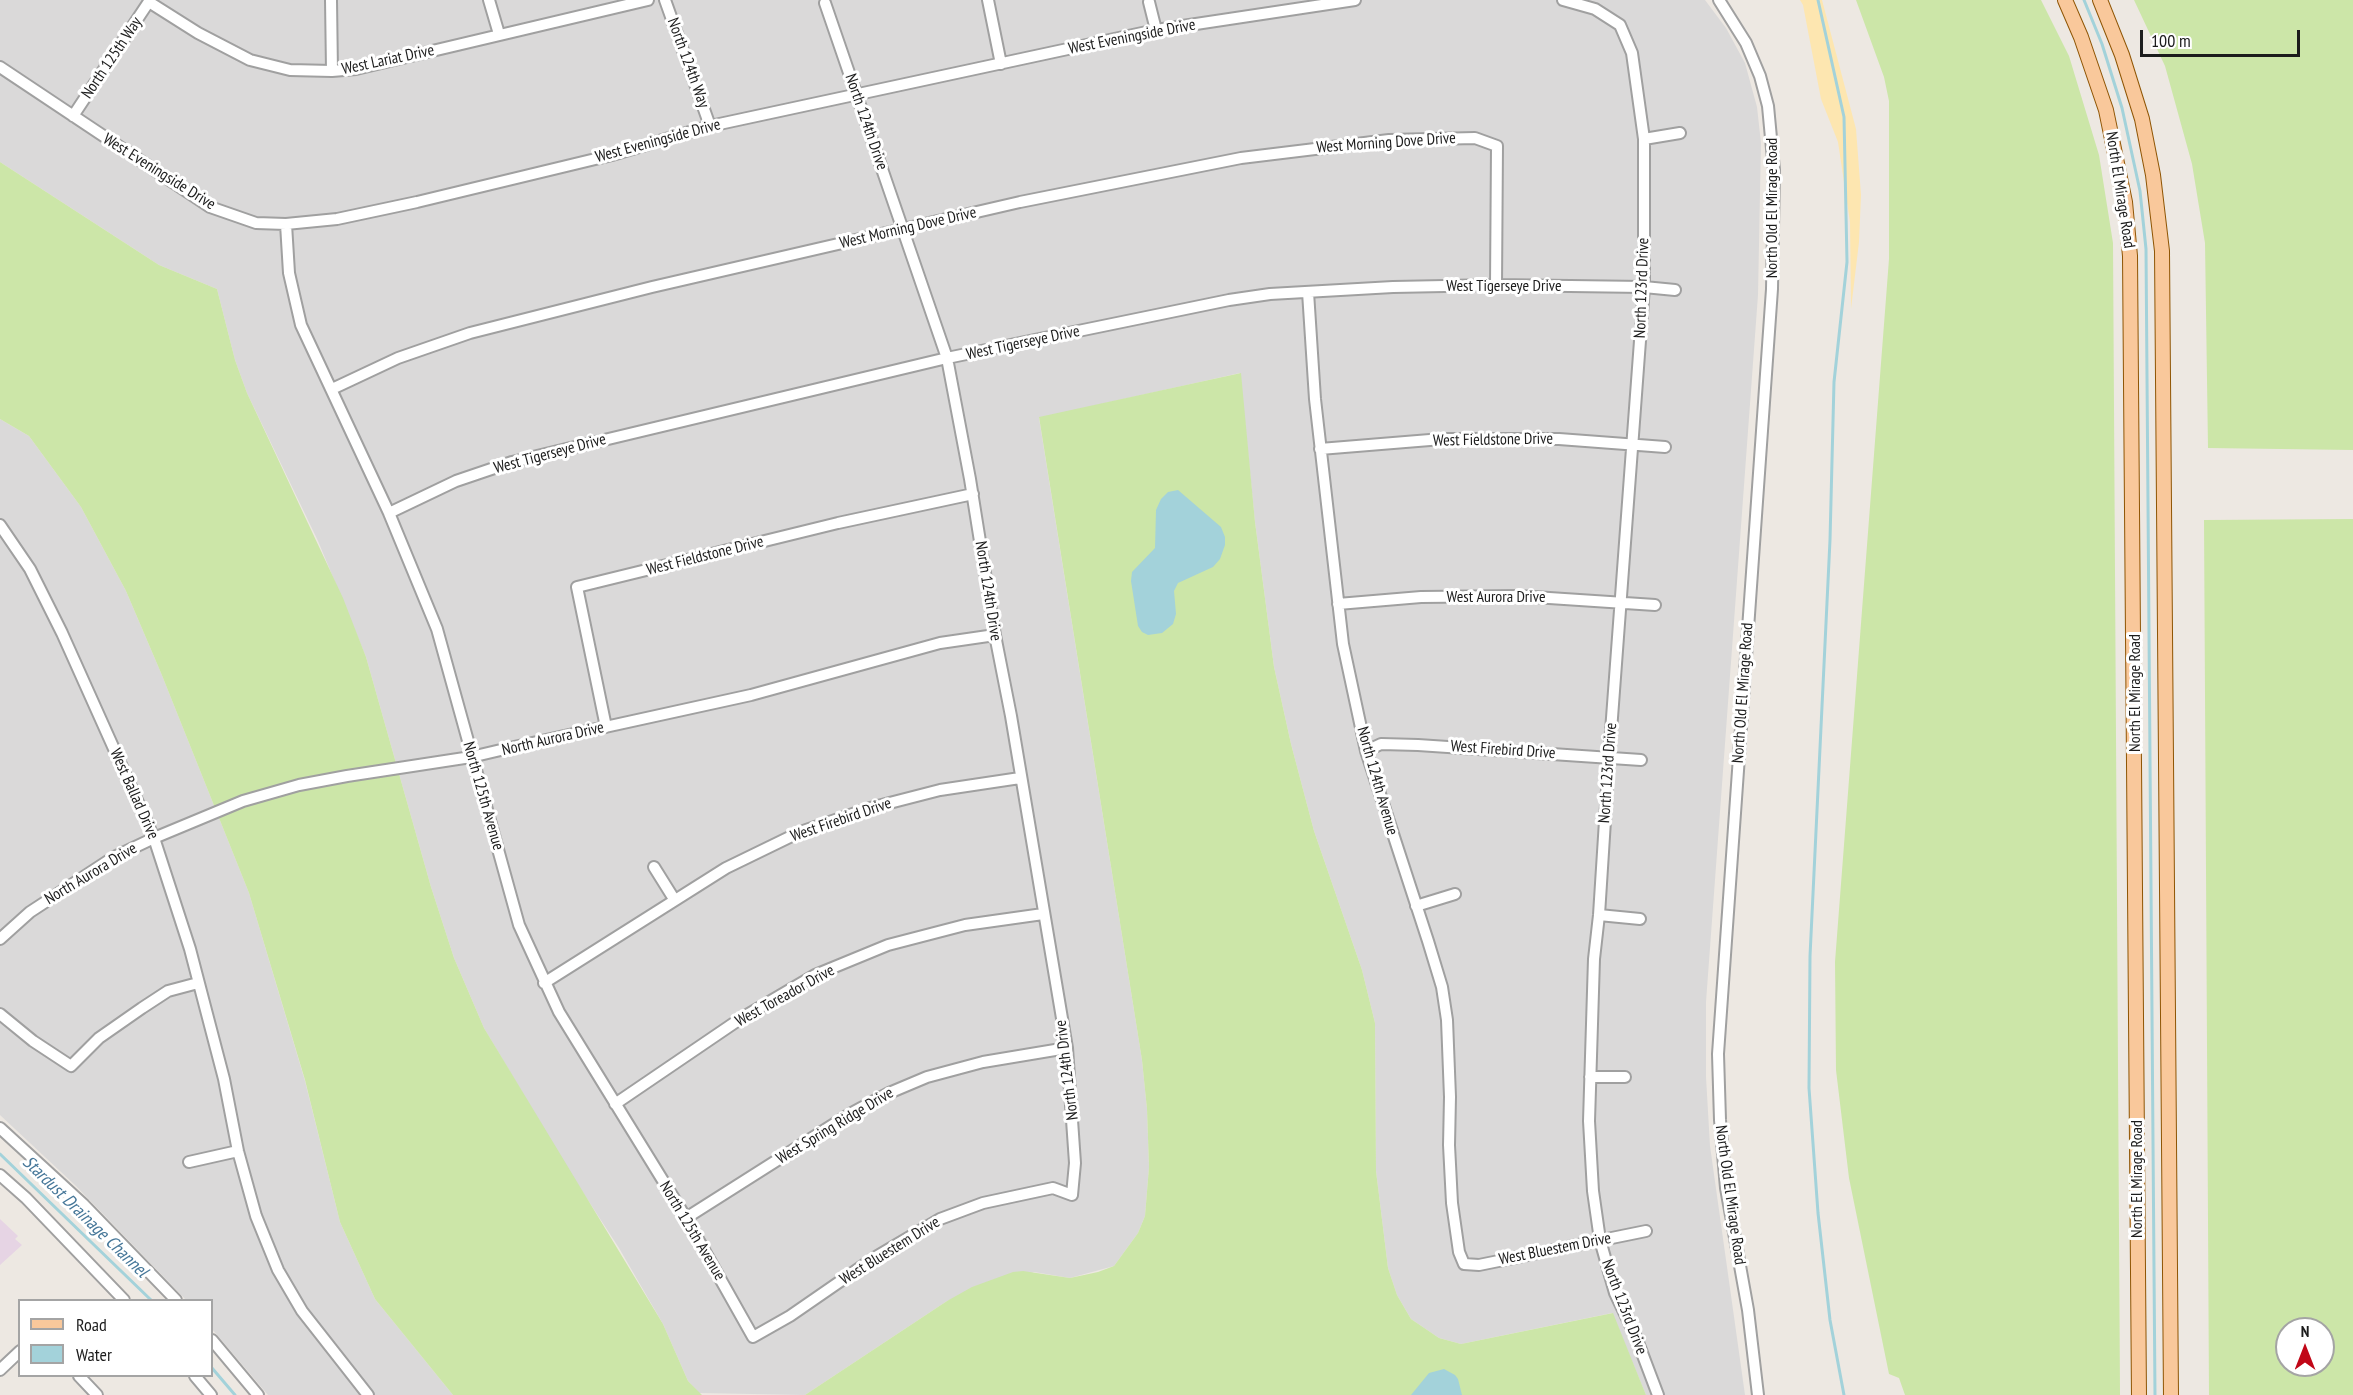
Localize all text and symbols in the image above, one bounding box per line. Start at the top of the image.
street label: North 125th Way [78,14,146,102]
street label: North 124th Way [663,15,713,111]
street label: West Eveningside Drive [1067,15,1197,59]
scale bar [2143,18,2304,56]
text: 100 m [2151,29,2191,52]
street label: West Lariat Drive [340,41,436,79]
street label: North 124th Drive [841,71,891,173]
street label: West Eveningside Drive [593,115,723,167]
street label: West Morning Dove Drive [1316,129,1456,157]
street label: West Eveningside Drive [99,130,219,214]
street label: North El Mirage Road [2101,130,2139,250]
street label: North Old El Mirage Road [1762,138,1782,278]
street label: West Morning Dove Drive [838,203,978,253]
street label: North 123rd Drive [1631,237,1653,339]
street label: West Tigerseye Drive [1446,276,1562,296]
street label: West Tigerseye Drive [965,322,1081,364]
street label: West Fieldstone Drive [1433,429,1553,451]
street label: West Tigerseye Drive [492,430,608,478]
street label: West Fieldstone Drive [644,532,766,580]
street label: North 124th Drive [971,540,1005,642]
street label: West Aurora Drive [1446,587,1546,607]
street label: North Old El Mirage Road [1729,622,1757,764]
street label: North El Mirage Road [2125,634,2145,752]
street label: North Aurora Drive [500,718,606,760]
street label: North 123rd Drive [1595,722,1621,824]
street label: North 124th Avenue [1352,725,1402,837]
street label: West Firebird Drive [1450,737,1556,763]
street label: North 125th Avenue [458,740,508,852]
street label: West Ballad Drive [105,746,163,842]
street label: West Firebird Drive [788,794,894,846]
street label: North Aurora Drive [41,839,141,909]
street label: West Toreador Drive [732,961,838,1031]
street label: North 124th Drive [1051,1019,1083,1121]
street label: West Spring Ridge Drive [773,1084,897,1168]
street label: North El Mirage Road [2127,1120,2147,1238]
street label: North Old El Mirage Road [1711,1124,1749,1266]
water label: Stardust Drainage Channel [18,1152,152,1282]
street label: North 125th Avenue [655,1178,729,1284]
street label: West Bluestem Drive [837,1213,943,1289]
street label: West Bluestem Drive [1497,1229,1613,1269]
street label: North 123rd Drive [1597,1257,1651,1357]
legend [18,1299,213,1377]
text: Road [76,1313,107,1336]
north arrow [2275,1317,2335,1377]
text: N [2301,1321,2309,1341]
text: Water [76,1343,112,1366]

